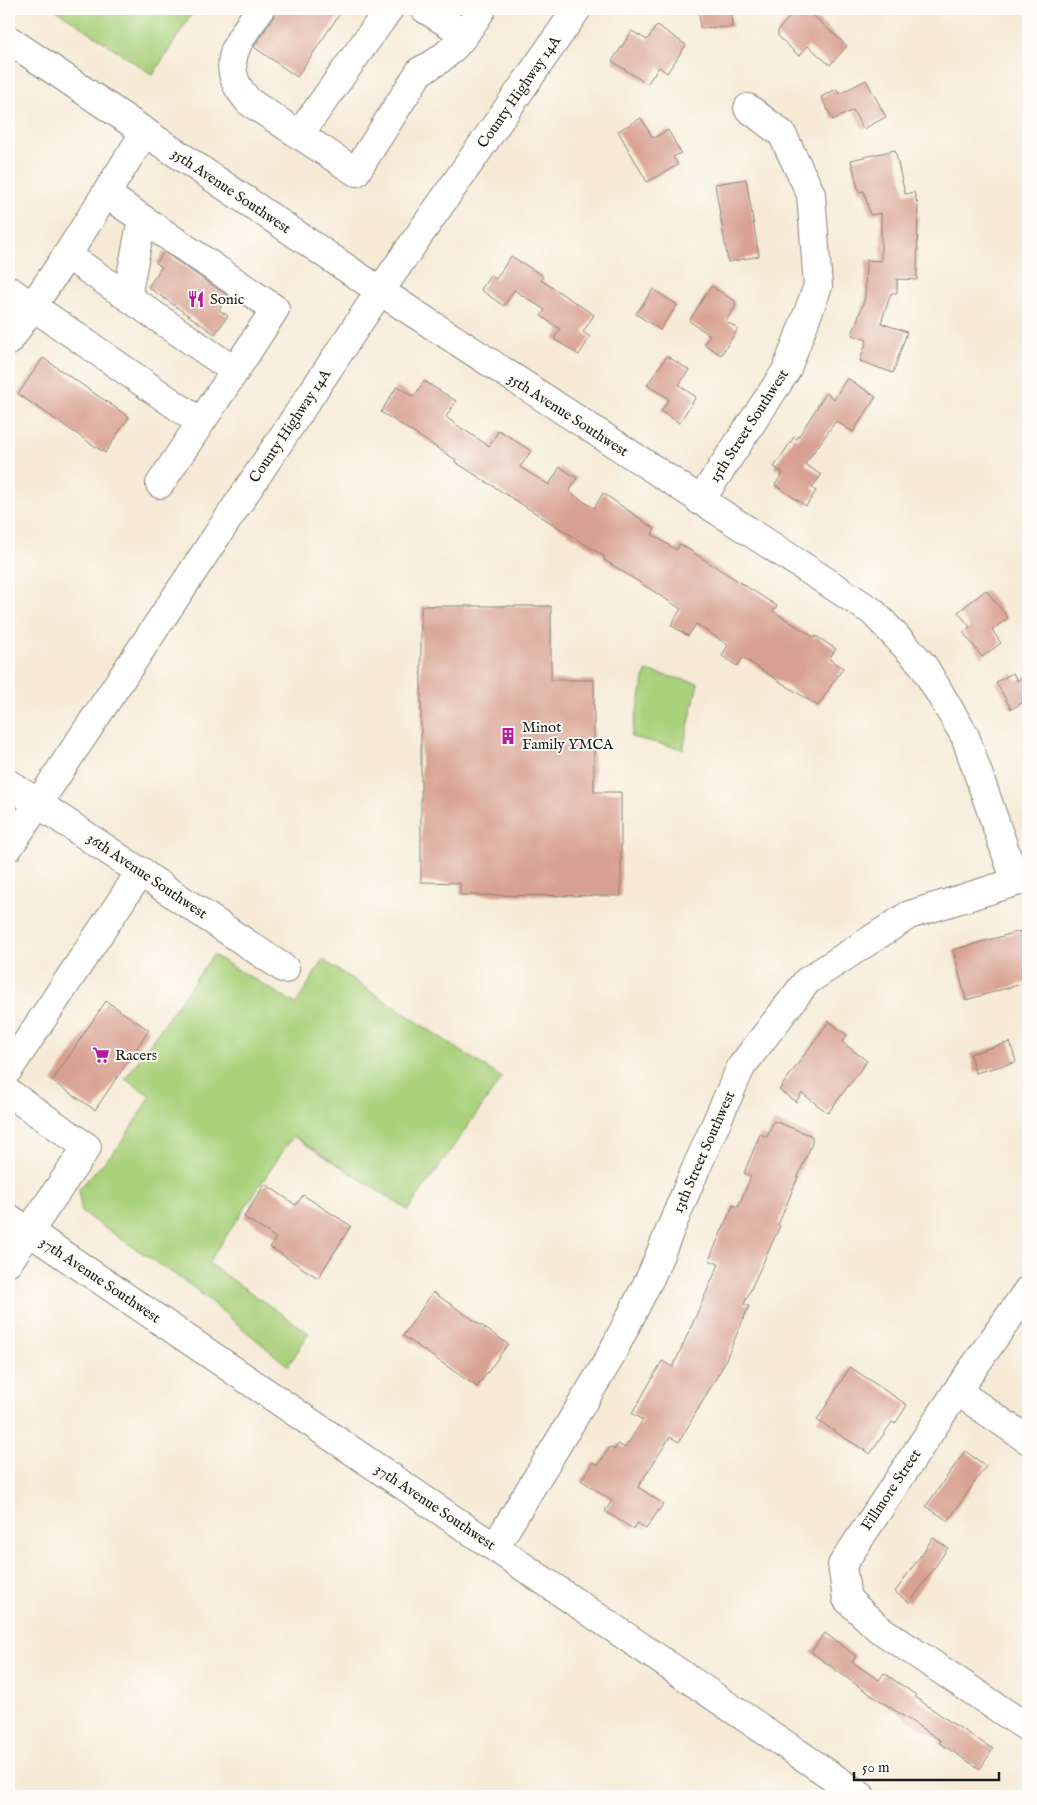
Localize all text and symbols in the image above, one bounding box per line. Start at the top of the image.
street label: County Highway 14A [473,31,565,152]
street label: 35th Avenue Southwest [168,144,294,238]
restaurant icon: Sonic [186,289,206,309]
place label: Sonic [210,290,244,309]
street label: County Highway 14A [245,365,336,486]
street label: 15th Street Southwest [705,366,793,486]
street label: 35th Avenue Southwest [504,369,632,461]
place label: Minot Family YMCA [522,718,614,754]
building icon: Minot Family YMCA [498,726,518,746]
street label: 36th Avenue Southwest [83,829,211,923]
supermarket icon: Racers [91,1045,111,1065]
place label: Racers [115,1046,157,1065]
street label: 13th Street Southwest [669,1088,739,1216]
street label: 37th Avenue Southwest [36,1233,164,1327]
street label: Fillmore Street [857,1446,925,1534]
street label: 37th Avenue Southwest [371,1460,499,1554]
scale bar [854,1750,1000,1782]
text: 50 m [862,1758,890,1777]

